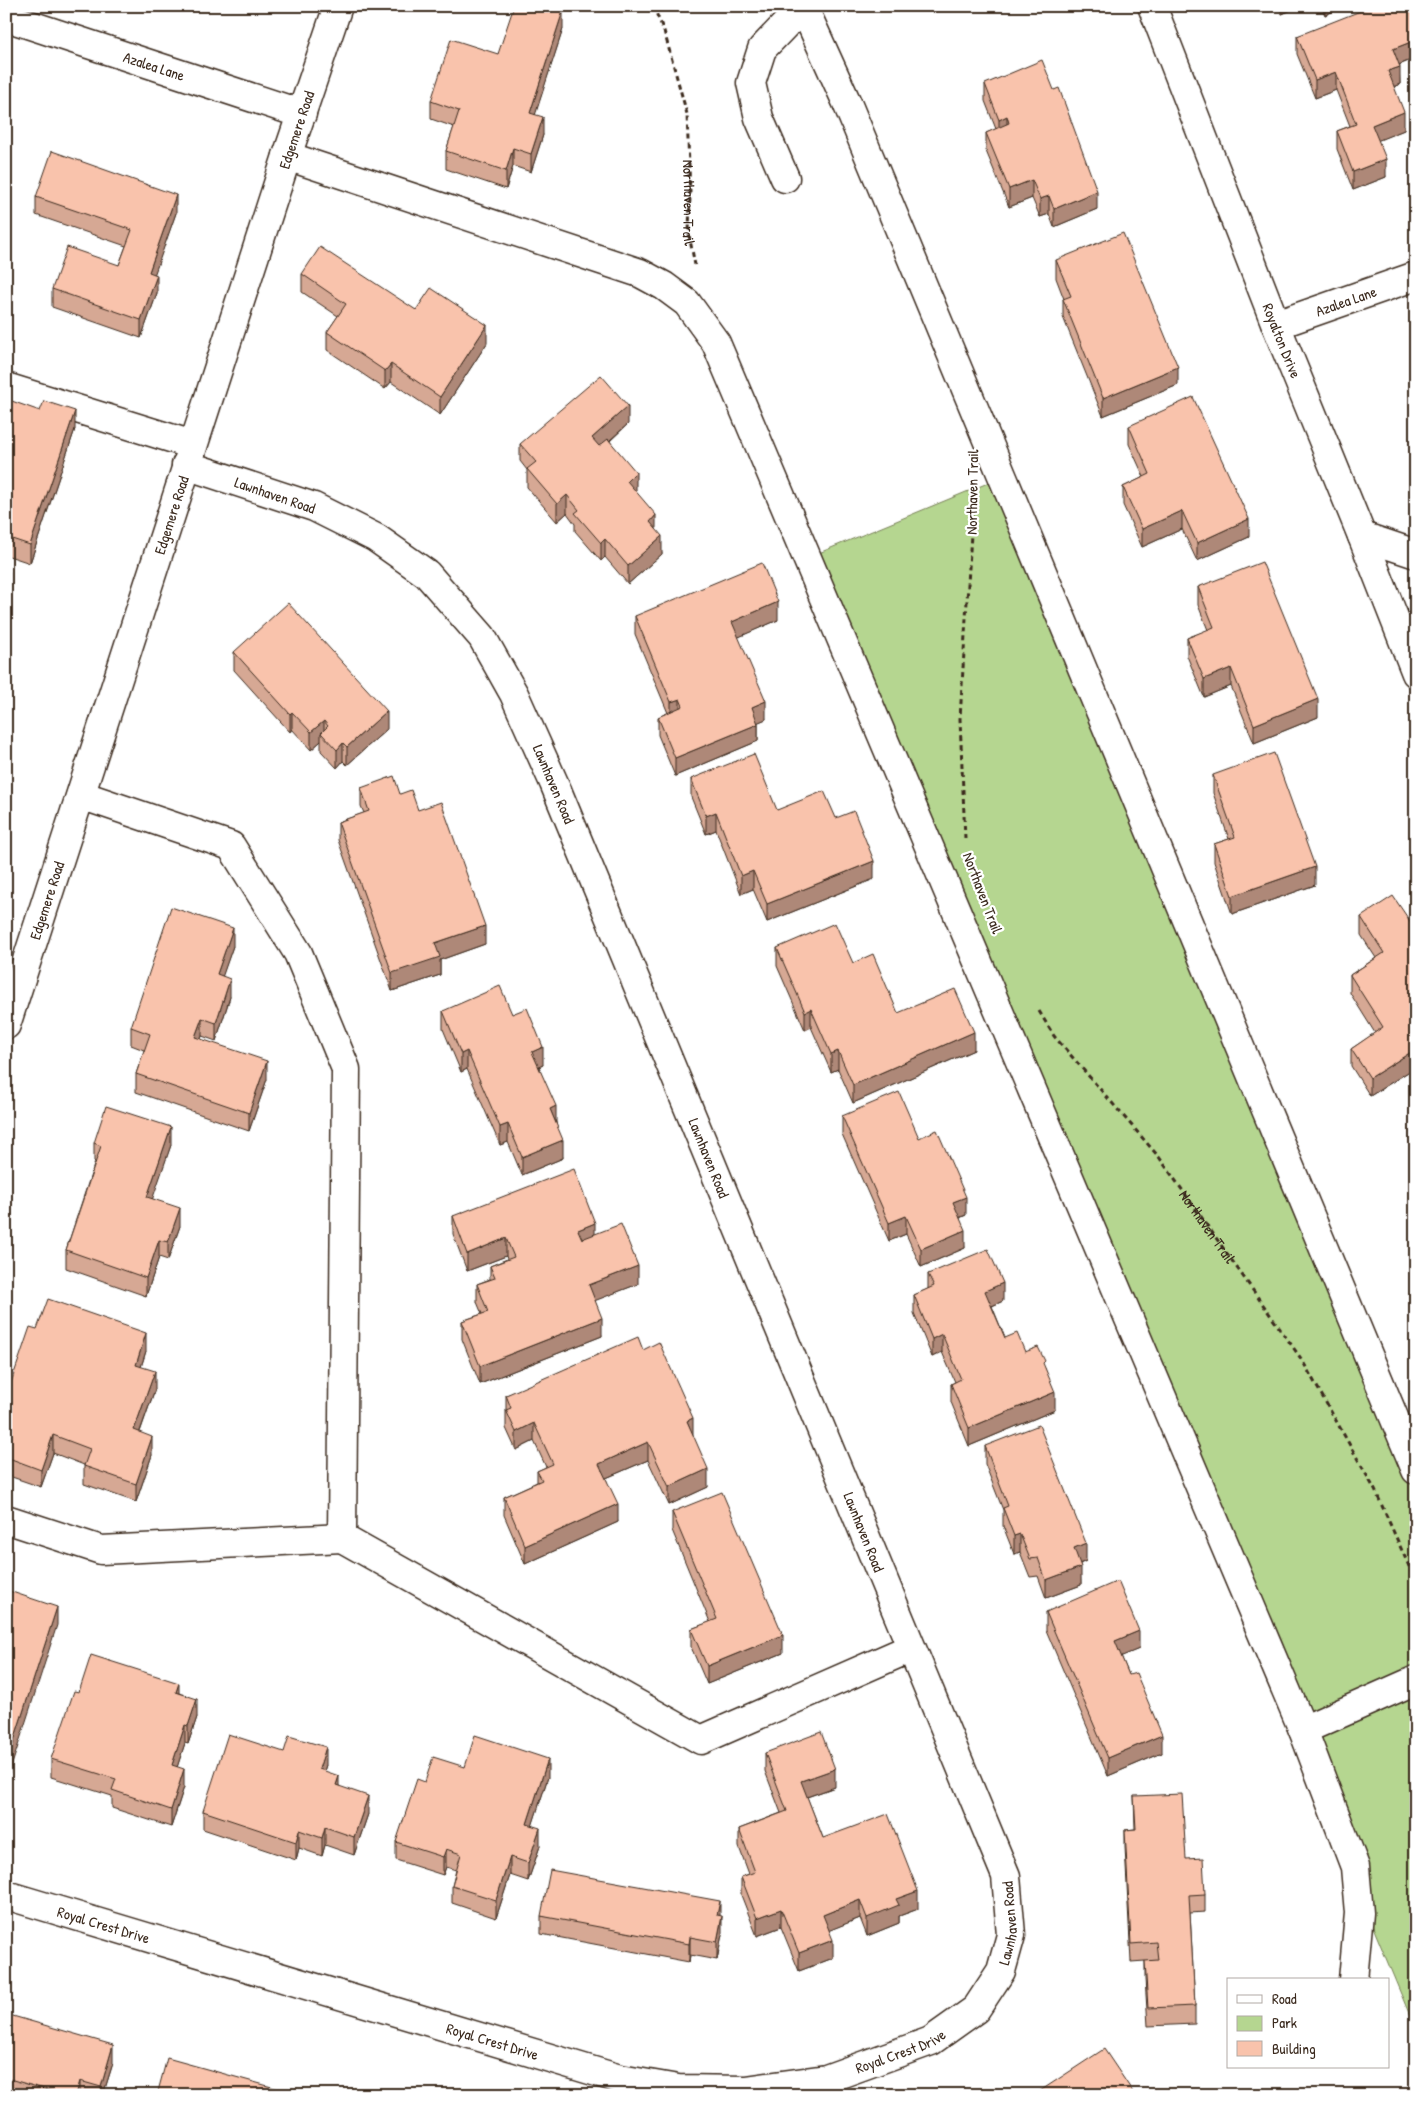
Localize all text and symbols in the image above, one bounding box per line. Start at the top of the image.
street label: Azalea Lane [121,46,188,85]
street label: Edgemere Road [273,88,319,172]
street label: Northaven Trail [678,159,701,247]
street label: Azalea Lane [1313,280,1379,321]
street label: Royalton Drive [1258,300,1307,381]
street label: Northaven Trail [961,449,983,535]
street label: Lawnhaven Road [232,471,318,519]
street label: Edgemere Road [148,473,193,557]
street label: Lawnhaven Road [528,741,580,827]
street label: Northaven Trail [958,849,1008,937]
street label: Edgemere Road [24,858,69,942]
street label: Lawnhaven Road [684,1115,735,1201]
street label: Northaven Trail [1175,1185,1241,1267]
street label: Lawnhaven Road [839,1489,890,1575]
street label: Lawnhaven Road [993,1880,1021,1967]
street label: Royal Crest Drive [55,1901,152,1948]
legend [1227,1978,1390,2068]
text: Road [1272,1988,1297,2009]
text: Park [1272,2012,1297,2033]
street label: Royal Crest Drive [444,2017,541,2065]
street label: Royal Crest Drive [852,2024,950,2078]
text: Building [1272,2038,1316,2059]

